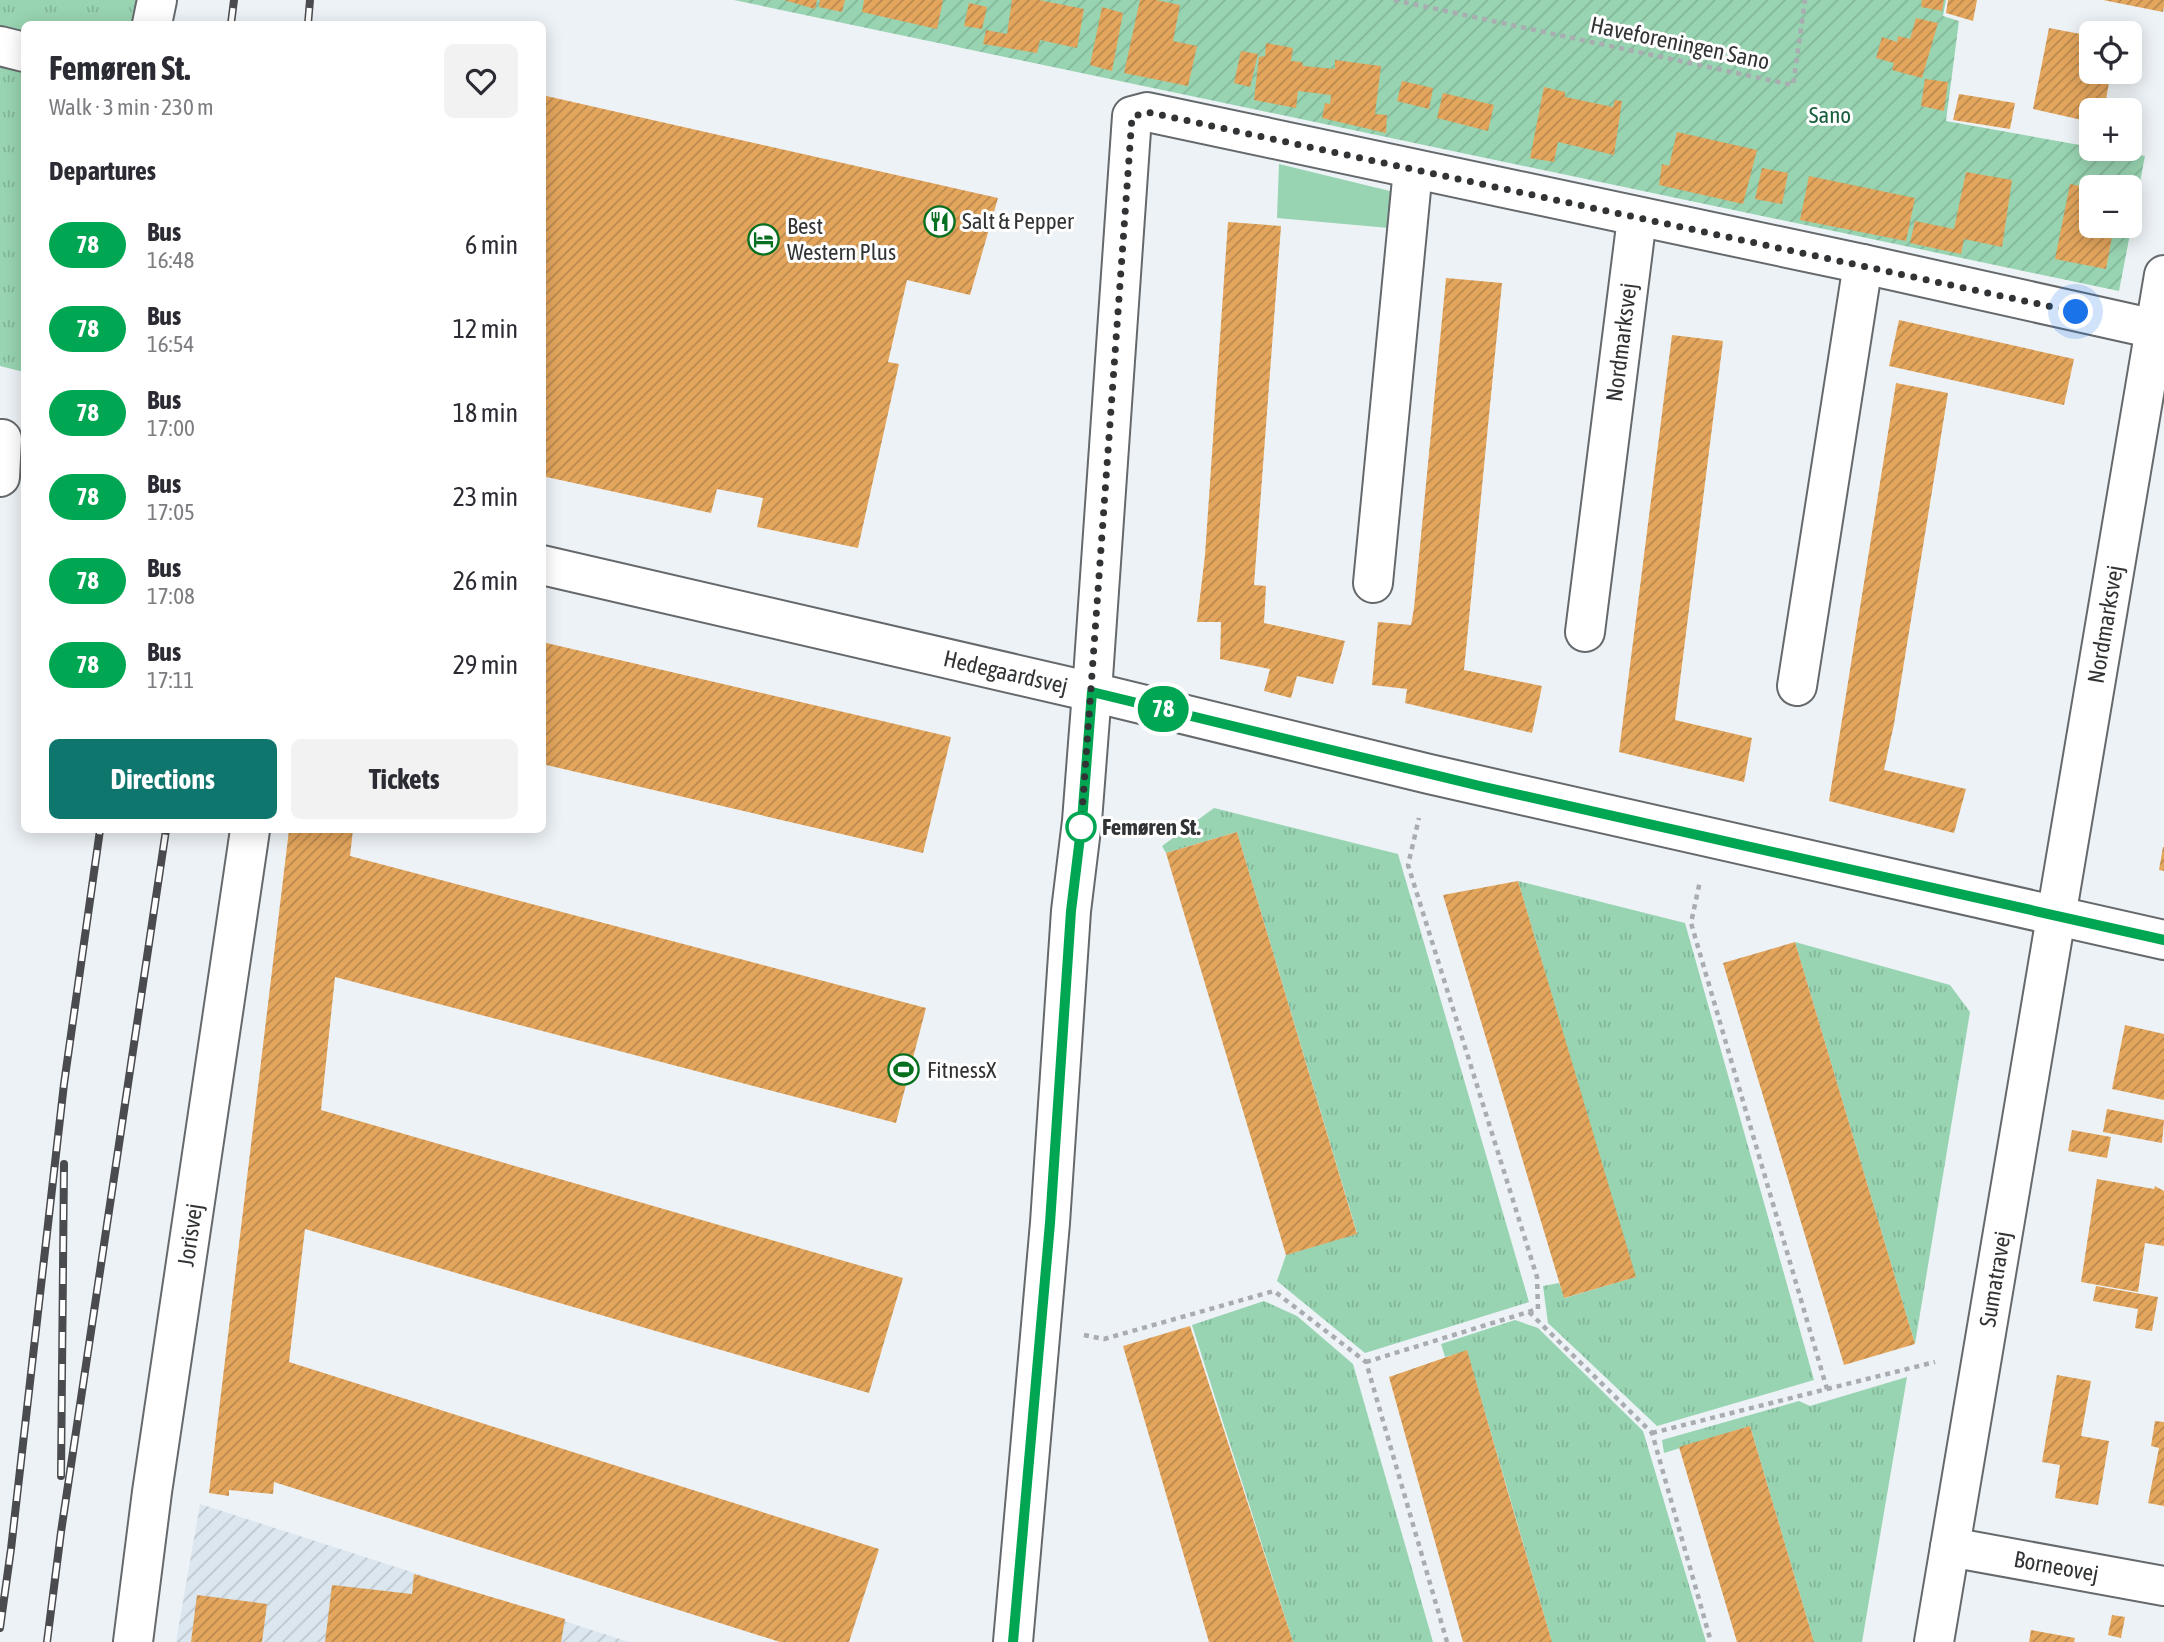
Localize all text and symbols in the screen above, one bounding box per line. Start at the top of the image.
street label: Haveforeningen Sano [1588,11,1772,75]
map controls [2079,21,2142,238]
button: locate [2079,21,2142,84]
button: heart [444,44,518,118]
text: Femøren St. [49,49,190,87]
text: Walk · 3 min · 230 m [49,94,213,120]
button: + [2079,98,2142,161]
park label: Sano [1809,102,1851,128]
text: Departures [49,156,156,186]
button: − [2079,175,2142,238]
restaurant icon: Salt & Pepper [922,204,956,238]
place label: Salt & Pepper [962,208,1075,234]
place label: Best Western Plus [787,213,896,265]
text: Bus [147,217,181,247]
hotel icon: Best Western Plus [747,222,781,256]
text: 6 min [465,230,518,260]
text: 78 [76,231,99,258]
text: 16:48 [147,247,194,273]
street label: Nordmarksvej [1601,281,1642,403]
your location [2058,294,2093,329]
text: Bus [147,301,181,331]
text: 12 min [453,314,518,344]
text: 78 [76,315,99,342]
text: 16:54 [147,331,194,357]
text: Bus [147,385,181,415]
text: 18 min [453,398,518,428]
text: 78 [76,399,99,426]
text: 17:00 [147,415,195,441]
text: Bus [147,469,181,499]
text: 23 min [453,482,518,512]
text: 78 [76,483,99,510]
text: 17:05 [147,499,195,525]
text: Bus [147,553,181,583]
street label: Nordmarksvej [2083,563,2128,685]
text: 26 min [453,566,518,596]
text: 78 [76,567,99,594]
text: 17:08 [147,583,195,609]
text: Bus [147,637,181,667]
street label: Hedegaardsvej [941,645,1070,699]
text: 29 min [453,650,518,680]
text: 78 [76,651,99,678]
text: 17:11 [147,667,194,693]
line badge: 78 [1132,686,1194,732]
text: 78 [1152,695,1174,722]
button: Directions [49,739,277,819]
button: Tickets [291,739,518,819]
marker: Femøren St. [1066,812,1096,842]
place label: Femøren St. [1102,814,1201,840]
sports icon: FitnessX [887,1053,921,1087]
place label: FitnessX [927,1057,997,1083]
street label: Jorisvej [173,1202,208,1268]
street label: Sumatravej [1974,1229,2016,1329]
street label: Borneovej [2012,1546,2101,1587]

